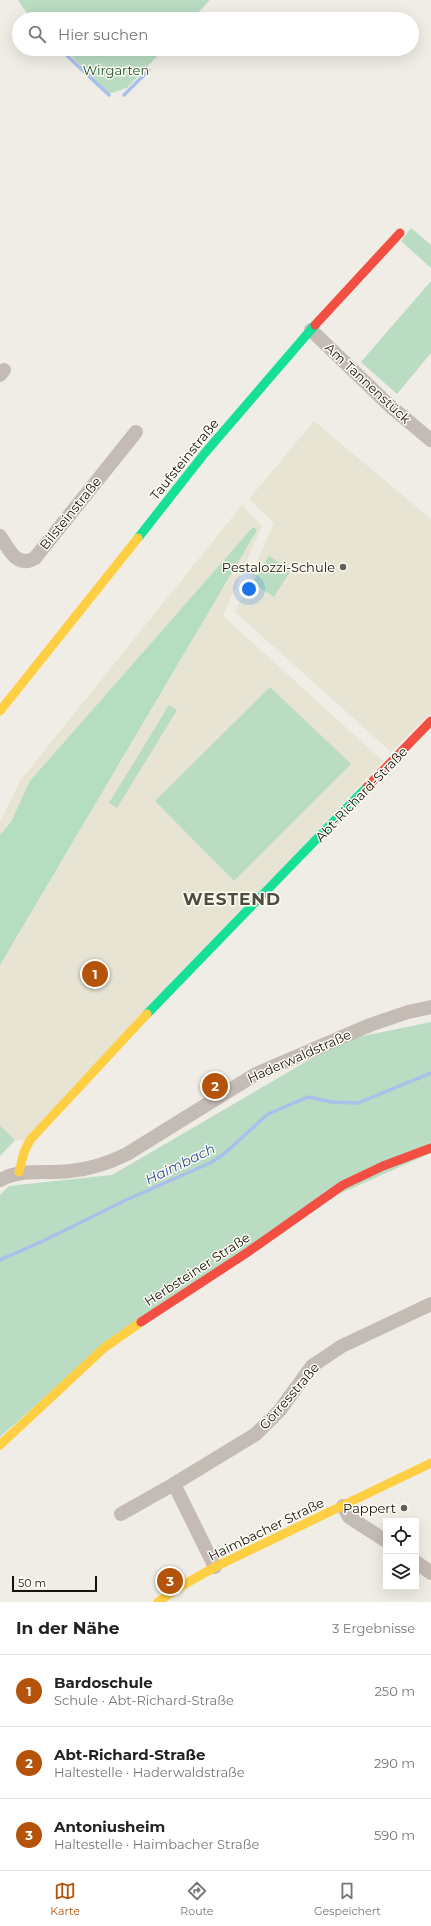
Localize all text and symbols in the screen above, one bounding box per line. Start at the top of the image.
search box [12,12,419,56]
icon: search [26,23,48,45]
text: Hier suchen [58,25,148,44]
park label: Wirgarten [83,62,149,78]
street label: Am Tannenstück [322,339,414,427]
street label: Taufsteinstraße [146,415,222,503]
street label: Bilsteinstraße [36,473,104,553]
place label: Pestalozzi-Schule [222,559,335,575]
marker: Pestalozzi-Schule [338,562,348,572]
your location [239,579,259,599]
street label: Abt-Richard-Straße [312,743,410,845]
district label: WESTEND [183,889,281,909]
pin: 1 [82,959,108,989]
street label: Haderwaldstraße [245,1026,354,1086]
pin: 2 [202,1071,228,1101]
water label: Haimbach [142,1139,218,1189]
street label: Herbsteiner Straße [141,1229,253,1309]
street label: Görresstraße [256,1359,322,1433]
street label: Haimbacher Straße [206,1494,327,1564]
place label: Pappert [343,1500,396,1516]
marker: Pappert [399,1503,409,1513]
map controls [383,1518,419,1590]
button: locate [383,1518,419,1554]
button: layers [383,1554,419,1590]
pin: 3 [157,1566,183,1596]
scale bar [12,1574,97,1593]
text: 50 m [18,1576,46,1590]
text: In der Nähe [16,1618,120,1638]
text: 3 Ergebnisse [332,1620,415,1636]
text: Bardoschule [54,1673,153,1692]
text: 1 [26,1683,32,1699]
text: 250 m [374,1683,415,1699]
text: Schule · Abt-Richard-Straße [54,1692,234,1708]
text: Abt-Richard-Straße [54,1745,205,1764]
text: 2 [25,1755,33,1771]
text: 290 m [374,1755,415,1771]
text: Haltestelle · Haderwaldstraße [54,1764,245,1780]
text: Antoniusheim [54,1817,165,1836]
text: 3 [25,1827,33,1843]
text: 590 m [374,1827,415,1843]
text: Haltestelle · Haimbacher Straße [54,1836,259,1852]
tab: Karte [50,1880,80,1918]
tab: Route [180,1880,213,1918]
tab: Gespeichert [314,1880,381,1918]

